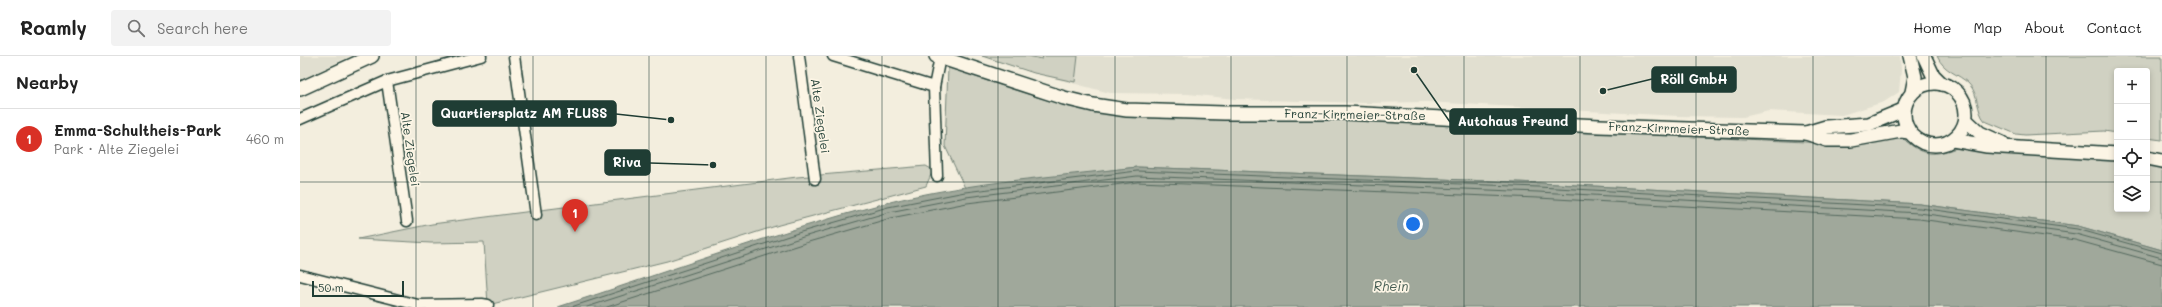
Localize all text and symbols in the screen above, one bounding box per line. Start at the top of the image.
search box [111,10,391,46]
text: Roamly [20,15,87,40]
icon: search [125,17,147,39]
text: Search here [157,18,248,38]
text: Home [1913,18,1951,37]
text: Map [1973,18,2002,37]
text: About [2024,18,2065,37]
text: Contact [2087,18,2142,37]
callout: Röll GmbH [1652,67,1736,92]
map controls [2114,68,2150,212]
button: + [2114,68,2150,104]
text: Röll GmbH [1660,70,1728,87]
text: Nearby [16,71,78,93]
street label: Alte Ziegelei [808,77,834,154]
callout: Quartiersplatz AM FLUSS [433,101,616,126]
text: Quartiersplatz AM FLUSS [441,104,607,121]
button: − [2114,104,2150,140]
street label: Franz-Kirrmeier-Straße [1284,105,1426,123]
callout: Autohaus Freund [1450,109,1576,134]
street label: Alte Ziegelei [398,110,424,187]
text: Autohaus Freund [1458,112,1568,129]
street label: Franz-Kirrmeier-Straße [1608,118,1750,138]
text: Emma-Schultheis-Park [54,120,221,140]
text: 1 [26,130,32,147]
text: 460 m [246,130,284,147]
text: Park · Alte Ziegelei [54,140,179,157]
button: locate [2114,140,2150,176]
callout: Riva [605,150,650,175]
text: Riva [613,153,641,170]
button: layers [2114,176,2150,212]
pin: 1 [562,199,588,232]
your location [1403,214,1423,234]
water label: Rhein [1374,277,1408,294]
scale bar [312,279,404,298]
text: 50 m [318,280,344,295]

